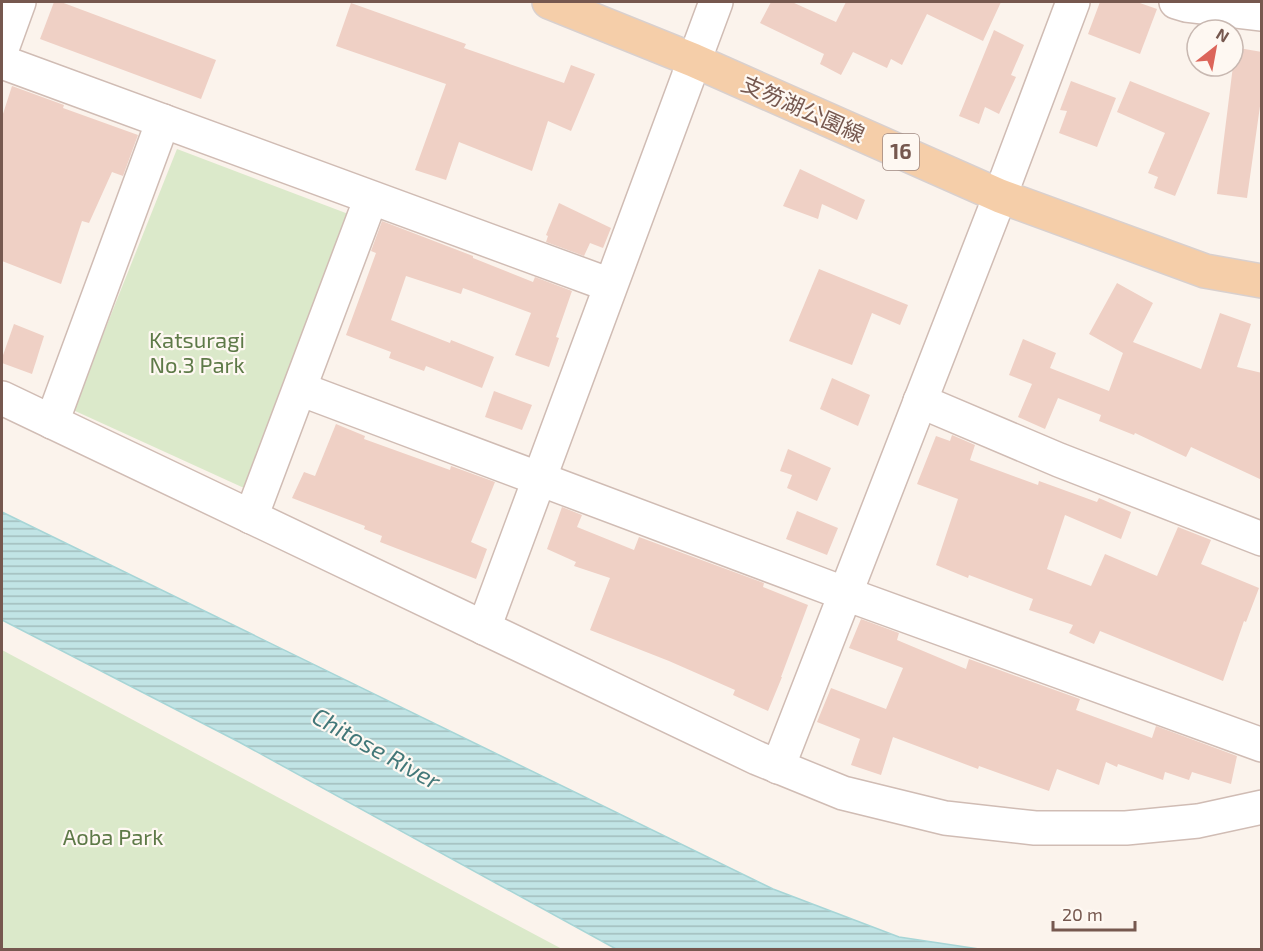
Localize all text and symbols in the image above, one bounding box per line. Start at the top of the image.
north arrow [1185,18,1245,78]
text: N [1213,24,1233,46]
street label: 支笏湖公園線 [738,69,869,147]
road number: 16 [883,134,919,170]
park label: Katsuragi No.3 Park [149,326,245,377]
water label: Chitose River [307,701,446,795]
park label: Aoba Park [63,823,163,849]
scale bar [1053,894,1136,932]
text: 20 m [1062,903,1103,925]

